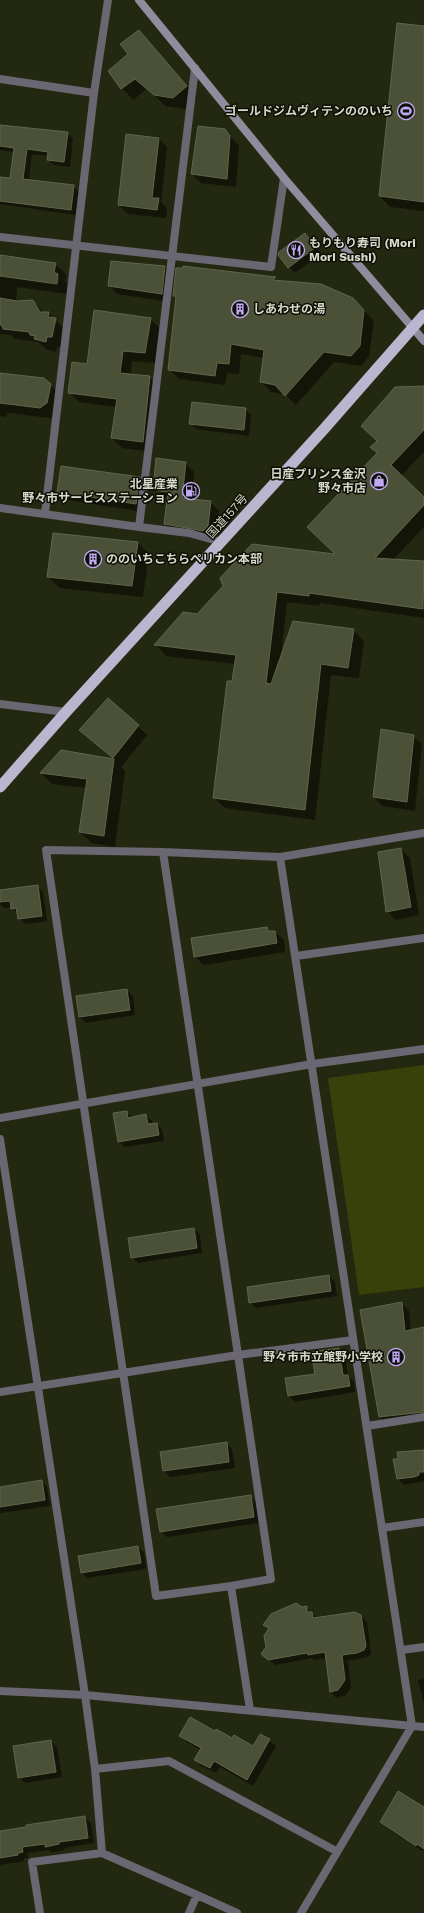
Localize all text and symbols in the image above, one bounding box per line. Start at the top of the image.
sports icon: ゴールドジムヴィテンののいち [396,101,416,121]
place label: ゴールドジムヴィテンののいち [225,104,393,118]
place label: もりもり寿司 (Mori Mori Sushi) [309,236,416,264]
restaurant icon: もりもり寿司 (Mori Mori Sushi) [286,240,306,260]
building icon: しあわせの湯 [230,299,250,319]
place label: しあわせの湯 [253,302,325,316]
place label: 日産プリンス金沢 野々市店 [270,467,366,495]
shop icon: 日産プリンス金沢 野々市店 [369,471,389,491]
place label: 北星産業 野々市サービスステーション [22,477,178,505]
fuel station icon: 北星産業 野々市サービスステーション [181,481,201,501]
street label: 国道157号 [204,491,250,541]
building icon: ののいちこちらペリカン本部 [83,549,103,569]
place label: ののいちこちらペリカン本部 [106,552,262,566]
building icon: 野々市市立館野小学校 [386,1347,406,1367]
place label: 野々市市立館野小学校 [263,1350,383,1364]

